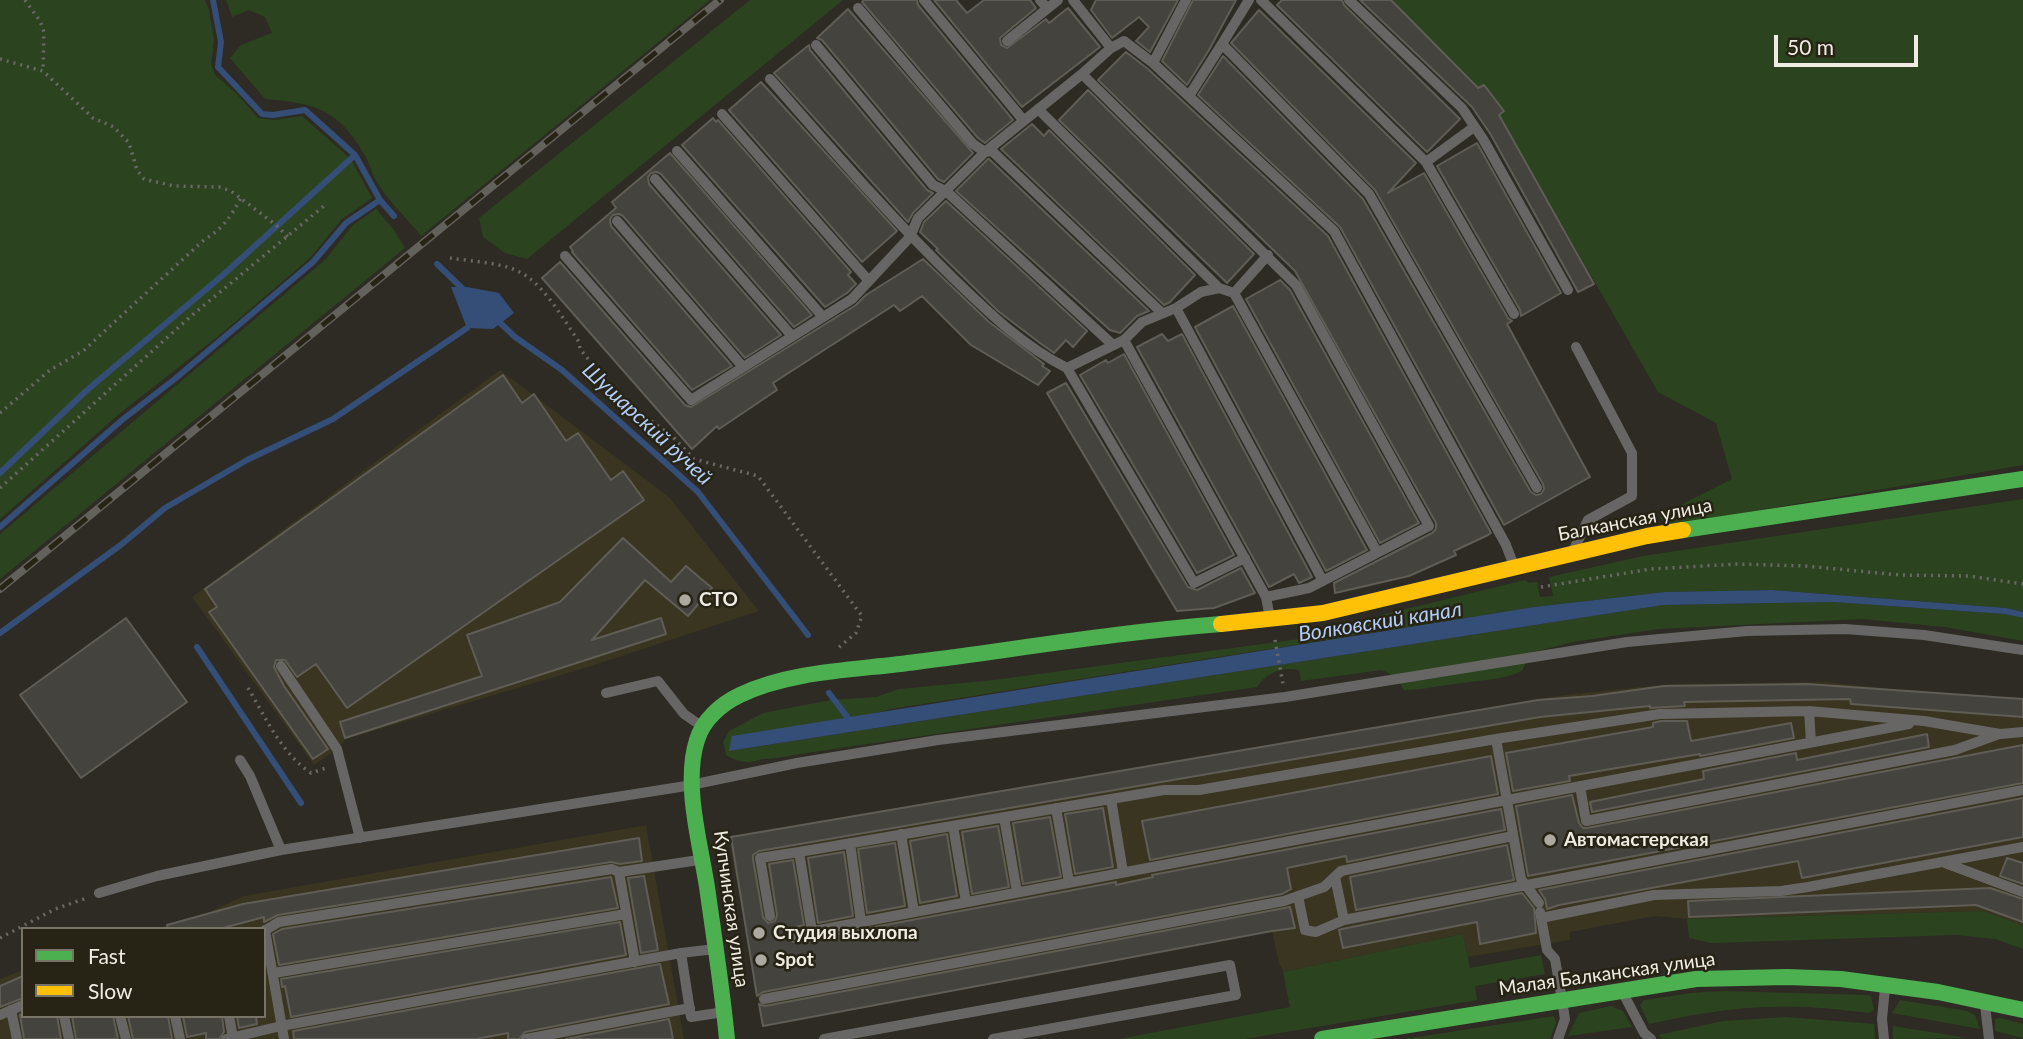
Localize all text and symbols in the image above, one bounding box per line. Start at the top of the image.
scale bar [1778,21,1922,65]
text: 50 m [1787,34,1834,59]
water label: Шушарский ручей [577,357,717,491]
street label: Балканская улица [1556,494,1714,546]
place label: СТО [699,589,738,611]
marker: СТО [677,592,693,608]
water label: Волковский канал [1296,597,1464,647]
street label: Купчинская улица [709,829,753,989]
place label: Автомастерская [1564,829,1709,851]
marker: Автомастерская [1542,832,1558,848]
place label: Студия выхлопа [773,922,918,944]
marker: Студия выхлопа [751,925,767,941]
legend [21,927,266,1018]
text: Fast [88,943,125,968]
street label: Малая Балканская улица [1497,948,1717,1000]
place label: Spot [775,949,814,971]
marker: Spot [753,952,769,968]
text: Slow [88,978,132,1003]

